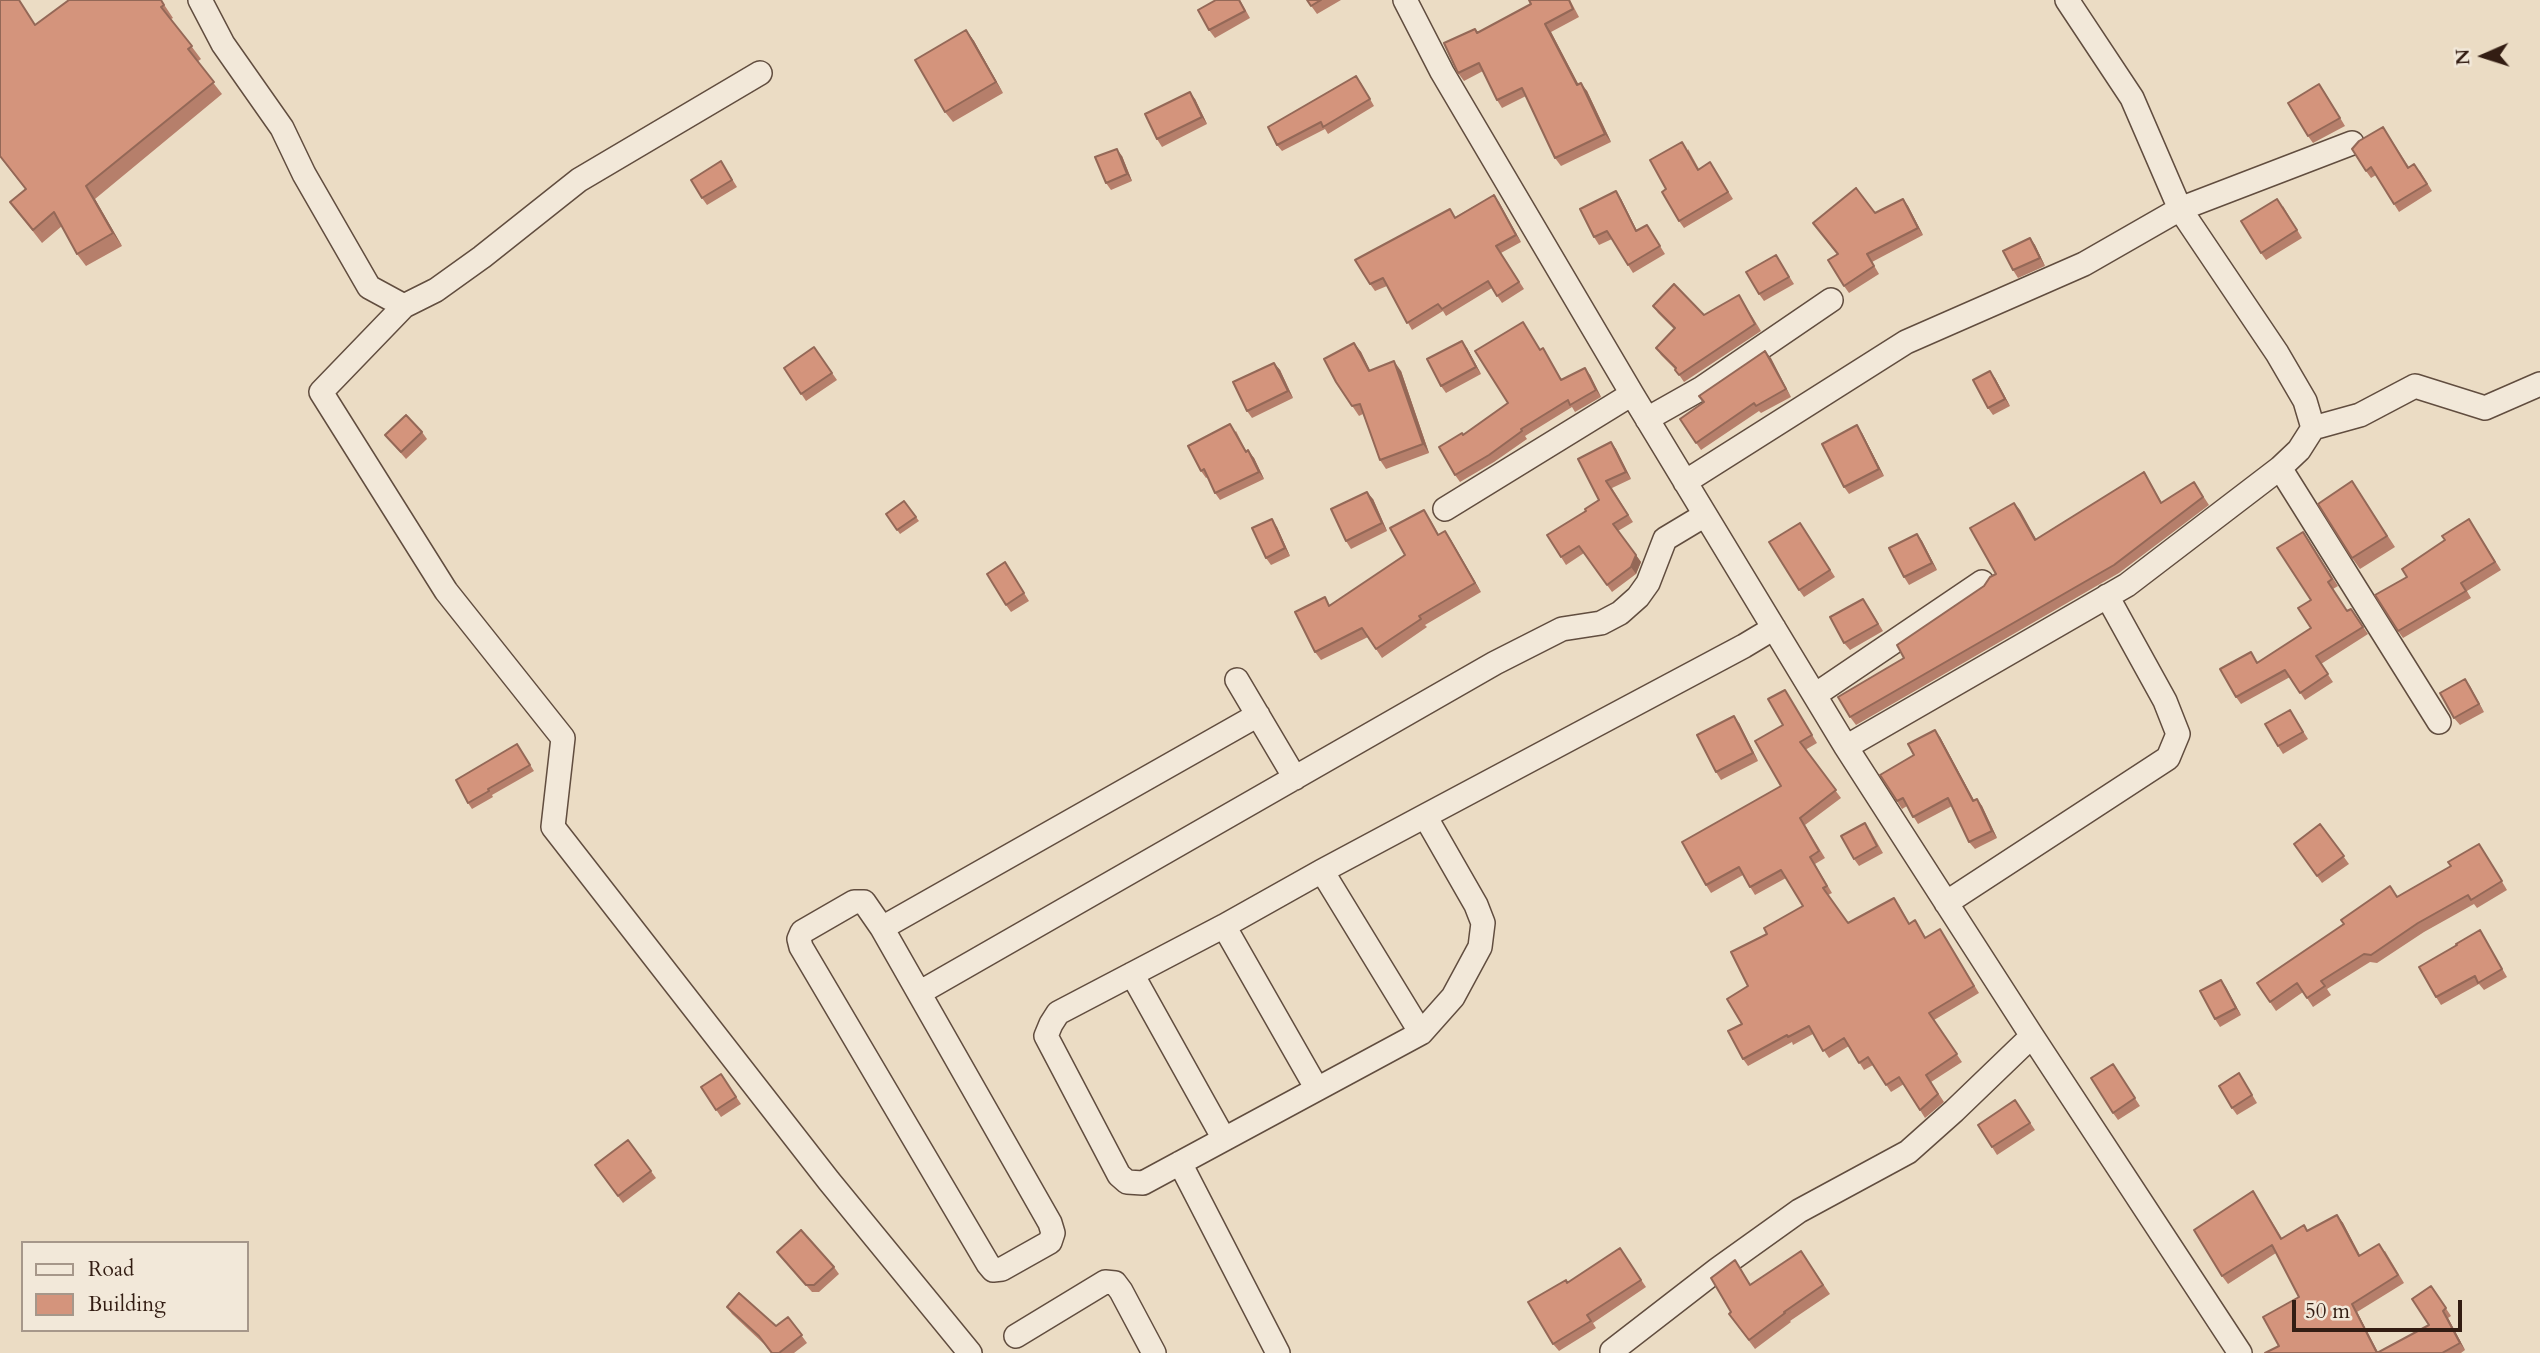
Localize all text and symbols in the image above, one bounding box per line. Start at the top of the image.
north arrow [2449,21,2519,91]
text: N [2450,48,2476,66]
legend [21,1241,248,1332]
text: Road [88,1255,134,1284]
scale bar [2295,1286,2465,1330]
text: Building [88,1290,166,1319]
text: 50 m [2305,1297,2350,1326]

